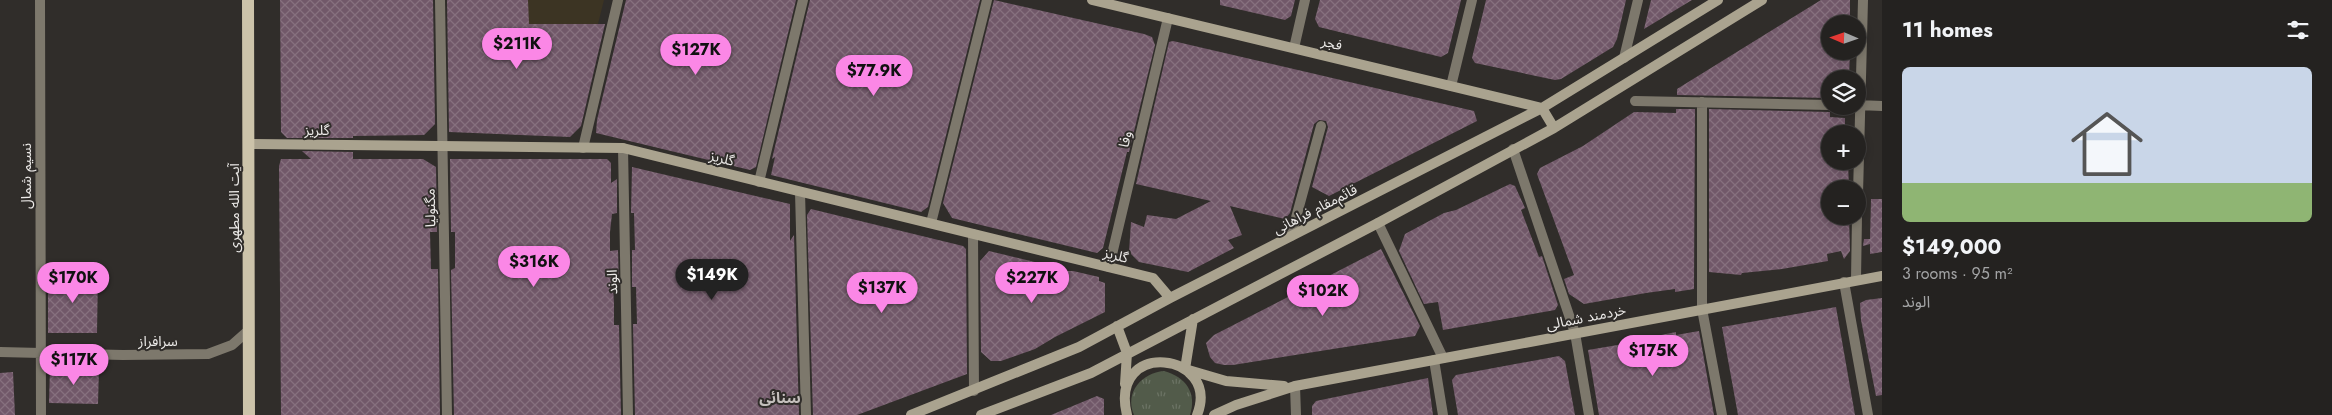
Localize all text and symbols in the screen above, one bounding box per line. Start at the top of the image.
north arrow [1821,15,1866,60]
map controls [1821,15,1866,225]
text: 11 homes [1902,15,1993,45]
icon: filters [2284,16,2312,44]
pin: $211K [482,28,552,70]
street label: فجر [1319,31,1344,55]
text: $211K [493,32,541,55]
pin: $127K [661,34,731,76]
text: $127K [671,38,721,61]
pin: $77.9K [833,54,915,97]
text: $77.9K [847,59,901,82]
button: layers [1821,70,1866,115]
icon: home [2062,99,2152,189]
street label: گلریز [304,120,330,140]
button: + [1821,125,1866,170]
street label: وفا [1113,129,1137,149]
street label: نسیم شمال [16,143,37,209]
street label: گلریز [707,145,737,171]
street label: آیت الله مطهری [224,162,244,253]
street label: قائم‌مقام فراهانی [1269,179,1361,240]
button: − [1821,180,1866,225]
street label: مگنولیا [420,188,440,228]
text: $149,000 [1902,232,2002,262]
street label: گلریز [1101,242,1131,268]
pin: $316K [499,246,569,288]
text: $316K [509,250,559,273]
pin: $149K [677,258,747,301]
pin: $170K [38,262,108,304]
pin: $227K [997,262,1067,304]
text: 3 rooms · 95 m² [1902,262,2013,285]
text: $149K [686,263,738,286]
text: $170K [48,266,98,289]
text: $227K [1006,266,1058,289]
street label: الوند [602,269,622,295]
pin: $137K [847,272,917,314]
pin: $102K [1288,274,1358,317]
text: $137K [858,276,906,299]
text: $102K [1298,279,1348,302]
text: الوند [1902,290,1930,313]
street label: خردمند شمالی [1544,299,1628,335]
street label: سرافراز [137,331,178,351]
pin: $175K [1618,334,1688,377]
text: $175K [1628,339,1678,362]
pin: $117K [39,344,109,386]
text: $117K [50,348,98,371]
district label: سنائی [759,387,801,409]

